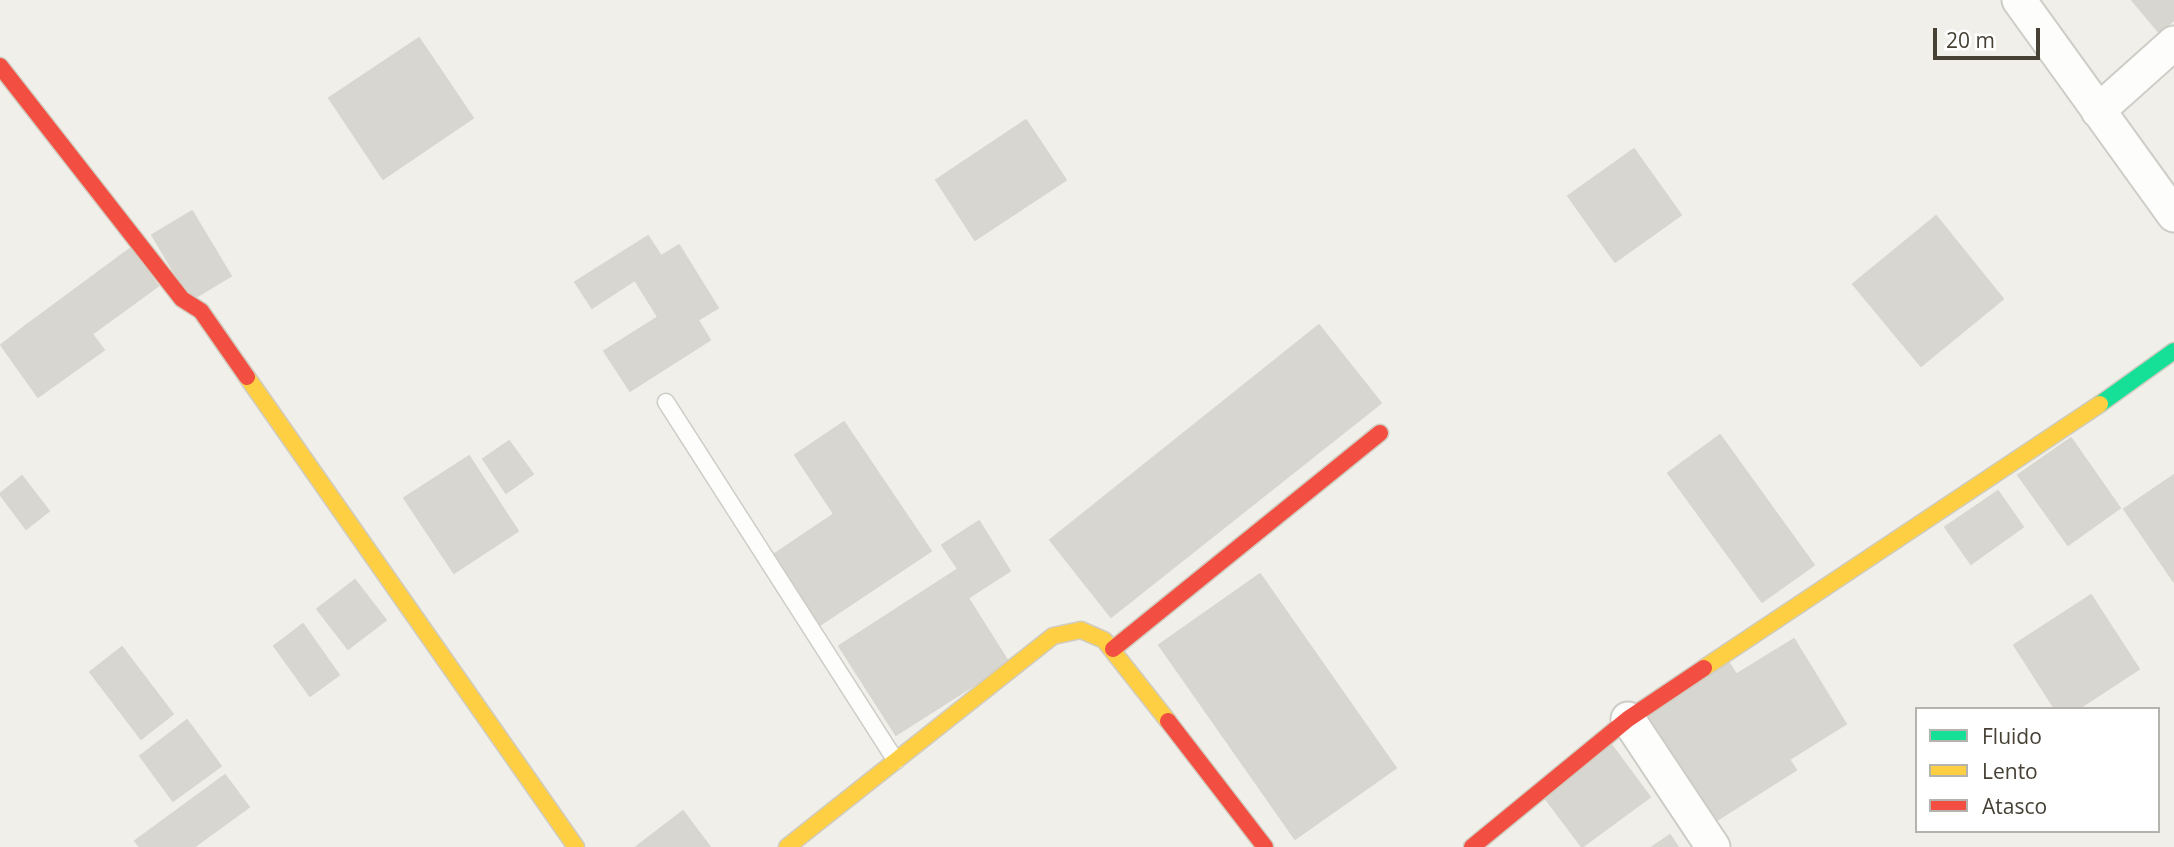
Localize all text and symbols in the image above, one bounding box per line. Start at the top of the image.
scale bar [1936,14,2043,58]
text: 20 m [1946,26,1995,54]
legend [1915,707,2160,833]
text: Fluido [1982,722,2042,750]
text: Lento [1982,757,2038,785]
text: Atasco [1982,792,2047,820]

